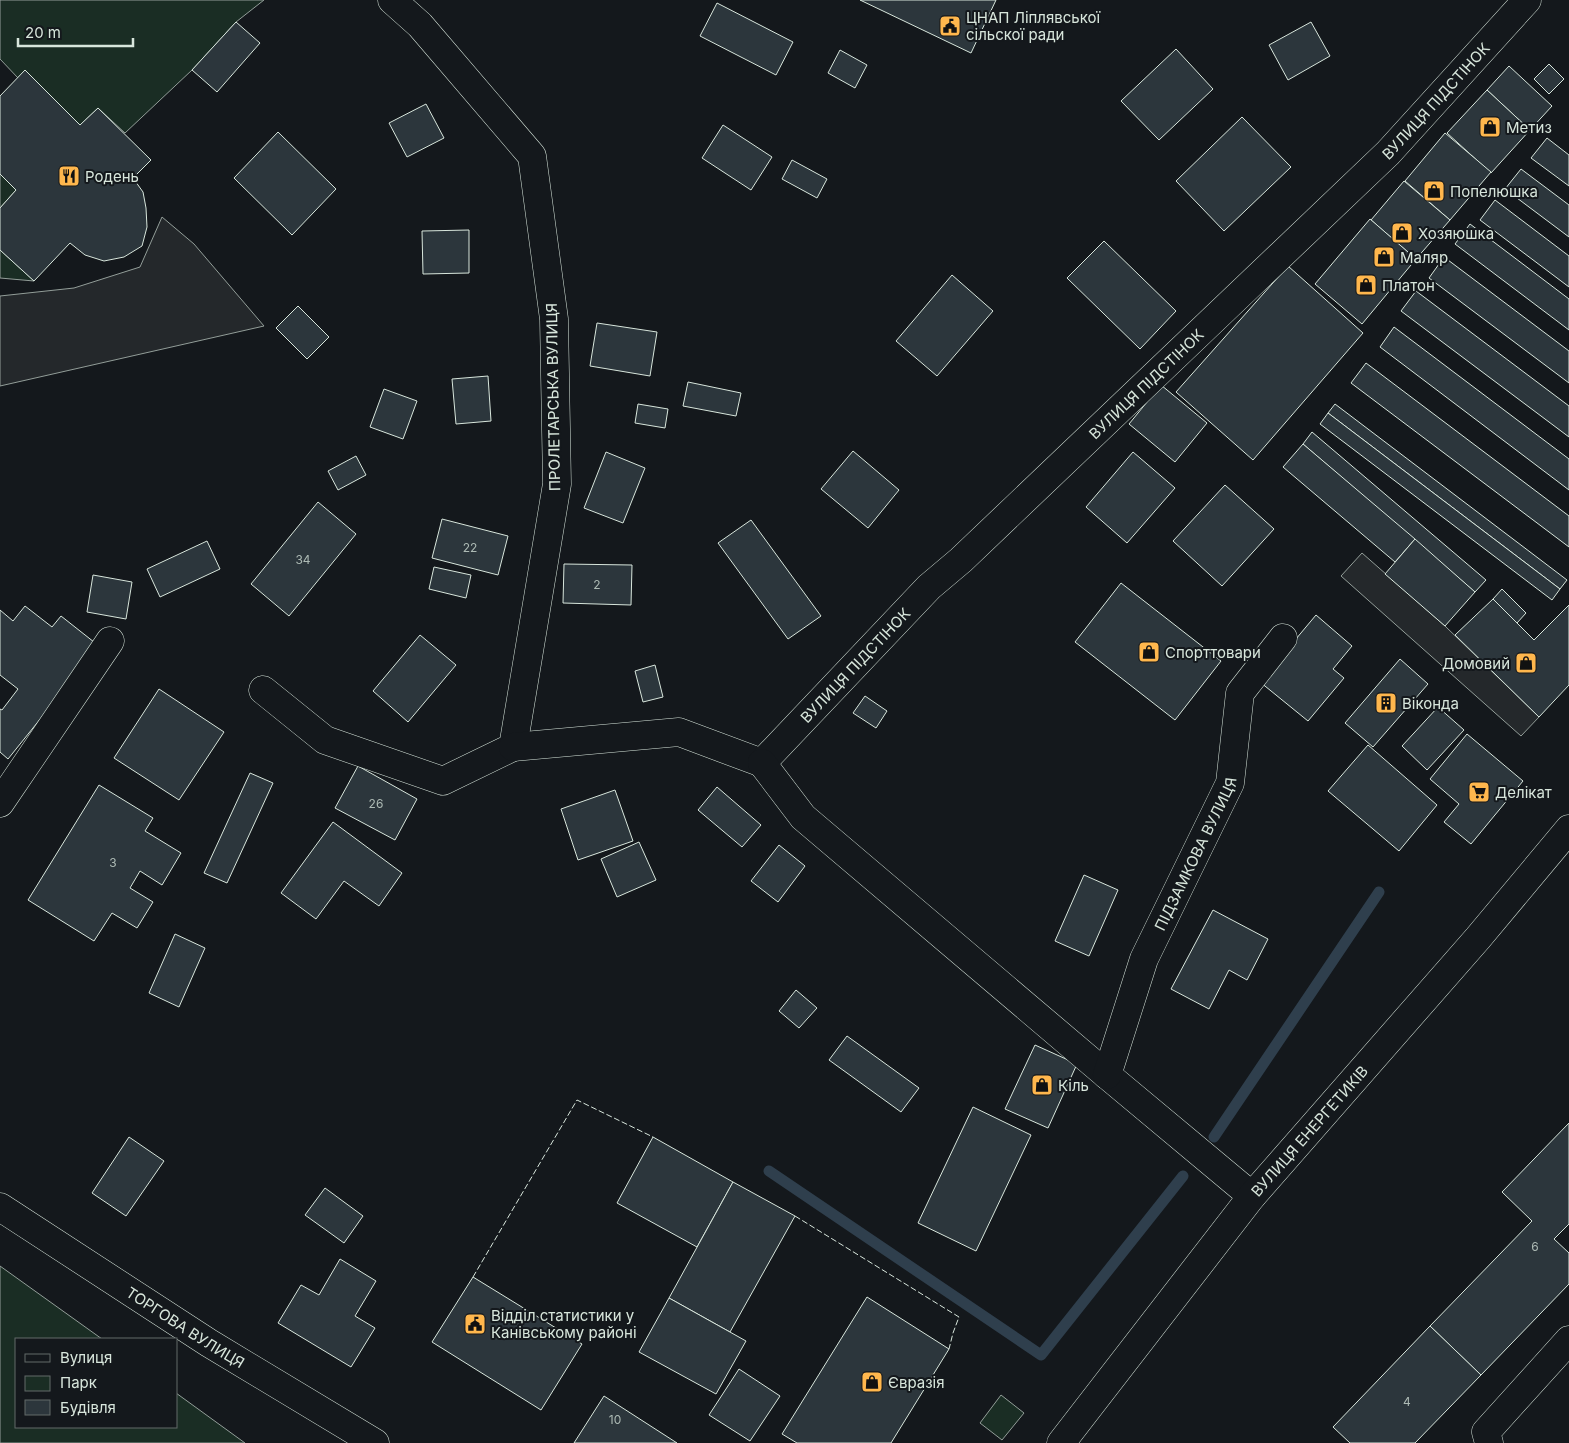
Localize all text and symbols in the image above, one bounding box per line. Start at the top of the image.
place label: ЦНАП Ліплявської сільскої ради [966,8,1101,44]
public building icon: ЦНАП Ліплявської сільскої ради [938,14,962,38]
scale bar [18,15,132,47]
text: 20 m [25,23,61,42]
street label: ВУЛИЦЯ ПІДСТІНОК [1378,38,1493,163]
shop icon: Метиз [1478,115,1502,139]
place label: Метиз [1506,118,1552,137]
restaurant icon: Родень [57,164,81,188]
place label: Родень [85,167,139,186]
shop icon: Попелюшка [1422,179,1446,203]
place label: Попелюшка [1450,182,1538,201]
shop icon: Хозяюшка [1390,221,1414,245]
place label: Хозяюшка [1418,224,1494,243]
shop icon: Маляр [1372,245,1396,269]
place label: Маляр [1400,248,1448,267]
shop icon: Платон [1354,273,1378,297]
place label: Платон [1382,276,1435,295]
street label: ПРОЛЕТАРСЬКА ВУЛИЦЯ [542,303,564,491]
street label: ВУЛИЦЯ ПІДСТІНОК [1085,325,1207,443]
house number: 22 [463,540,477,555]
house number: 34 [295,552,311,567]
house number: 2 [593,577,601,592]
street label: ВУЛИЦЯ ПІДСТІНОК [796,604,914,727]
shop icon: Спорттовари [1137,640,1161,664]
place label: Спорттовари [1165,643,1261,662]
shop icon: Домовий [1514,651,1538,675]
place label: Домовий [1442,654,1510,673]
building icon: Віконда [1374,691,1398,715]
place label: Віконда [1402,694,1459,713]
street label: ПІДЗАМКОВА ВУЛИЦЯ [1150,776,1240,933]
supermarket icon: Делікат [1467,780,1491,804]
place label: Делікат [1495,783,1552,802]
house number: 26 [369,796,383,811]
house number: 3 [109,855,117,870]
street label: ВУЛИЦЯ ЕНЕРГЕТИКІВ [1247,1061,1372,1200]
shop icon: Кіль [1030,1073,1054,1097]
place label: Кіль [1058,1076,1089,1095]
house number: 6 [1531,1239,1539,1254]
street label: ТОРГОВА ВУЛИЦЯ [123,1282,248,1372]
place label: Відділ статистики у Канівському районі [491,1306,637,1342]
public building icon: Відділ статистики у Канівському районі [463,1312,487,1336]
legend [15,1338,178,1428]
text: Вулиця [60,1348,112,1367]
shop icon: Євразія [860,1370,884,1394]
text: Парк [60,1373,97,1392]
place label: Євразія [888,1373,945,1392]
house number: 4 [1403,1394,1411,1409]
text: Будівля [60,1398,116,1417]
house number: 10 [609,1412,621,1427]

